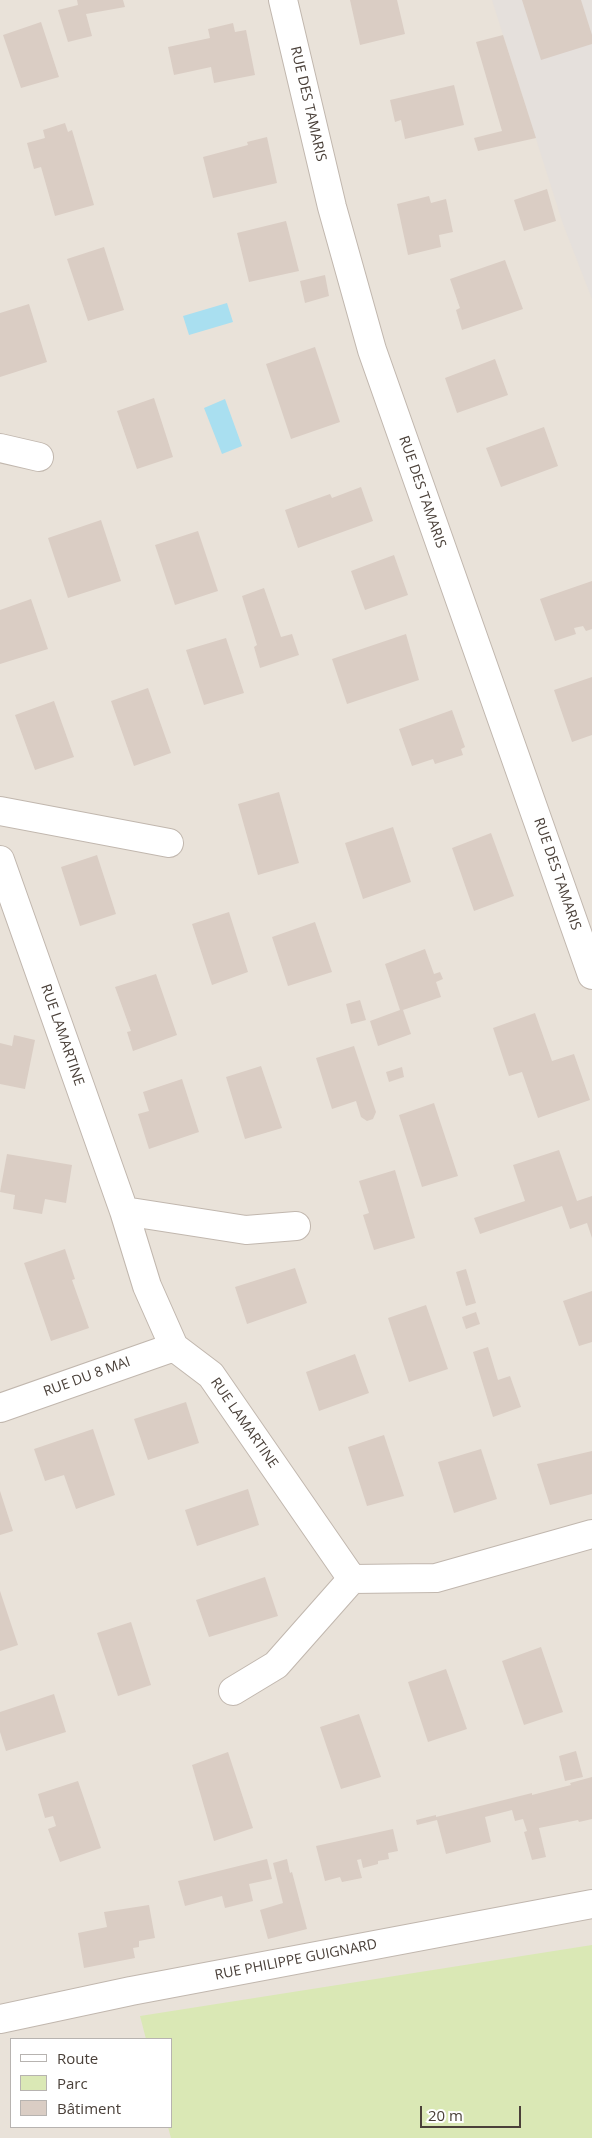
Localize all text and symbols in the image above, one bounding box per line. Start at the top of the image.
street label: RUE DES TAMARIS [287,45,329,163]
street label: RUE DES TAMARIS [395,434,449,550]
street label: RUE DES TAMARIS [530,816,584,932]
street label: RUE LAMARTINE [37,982,87,1088]
street label: RUE DU 8 MAI [41,1354,133,1400]
street label: RUE LAMARTINE [207,1375,281,1471]
street label: RUE PHILIPPE GUIGNARD [213,1936,379,1984]
legend [10,2038,172,2128]
text: Route [57,2048,98,2068]
text: Parc [57,2073,88,2093]
scale bar [422,2096,523,2128]
text: Bâtiment [57,2098,121,2118]
text: 20 m [428,2105,463,2125]

